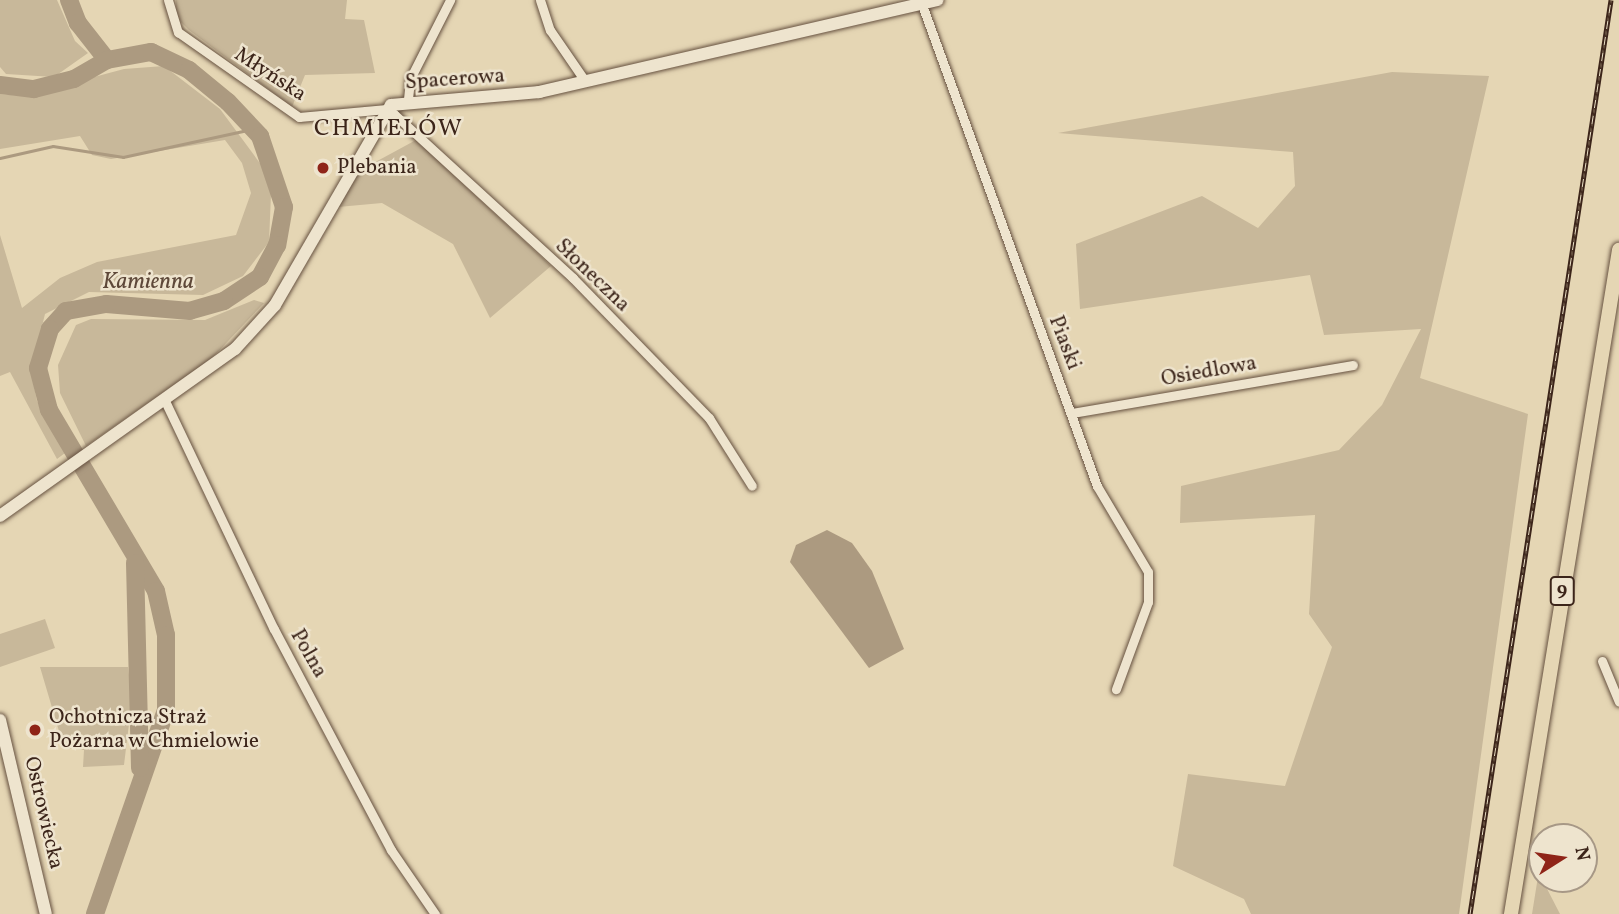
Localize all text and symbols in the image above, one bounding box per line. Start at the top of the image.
street label: Młyńska [229,42,311,108]
street label: Spacerowa [404,64,506,96]
district label: CHMIELÓW [315,116,463,144]
place label: Plebania [337,155,417,181]
marker: Plebania [315,160,331,176]
street label: Słoneczna [549,234,635,318]
water label: Kamienna [102,268,194,296]
street label: Piaski [1042,312,1086,374]
street label: Osiedlowa [1159,351,1259,393]
road number: 9 [1550,576,1574,606]
street label: Polna [284,625,332,683]
place label: Ochotnicza Straż Pożarna w Chmielowie [49,705,260,755]
marker: Ochotnicza Straż Pożarna w Chmielowie [27,722,43,738]
street label: Ostrowiecka [18,754,68,872]
north arrow [1528,823,1598,893]
text: N [1567,845,1596,863]

